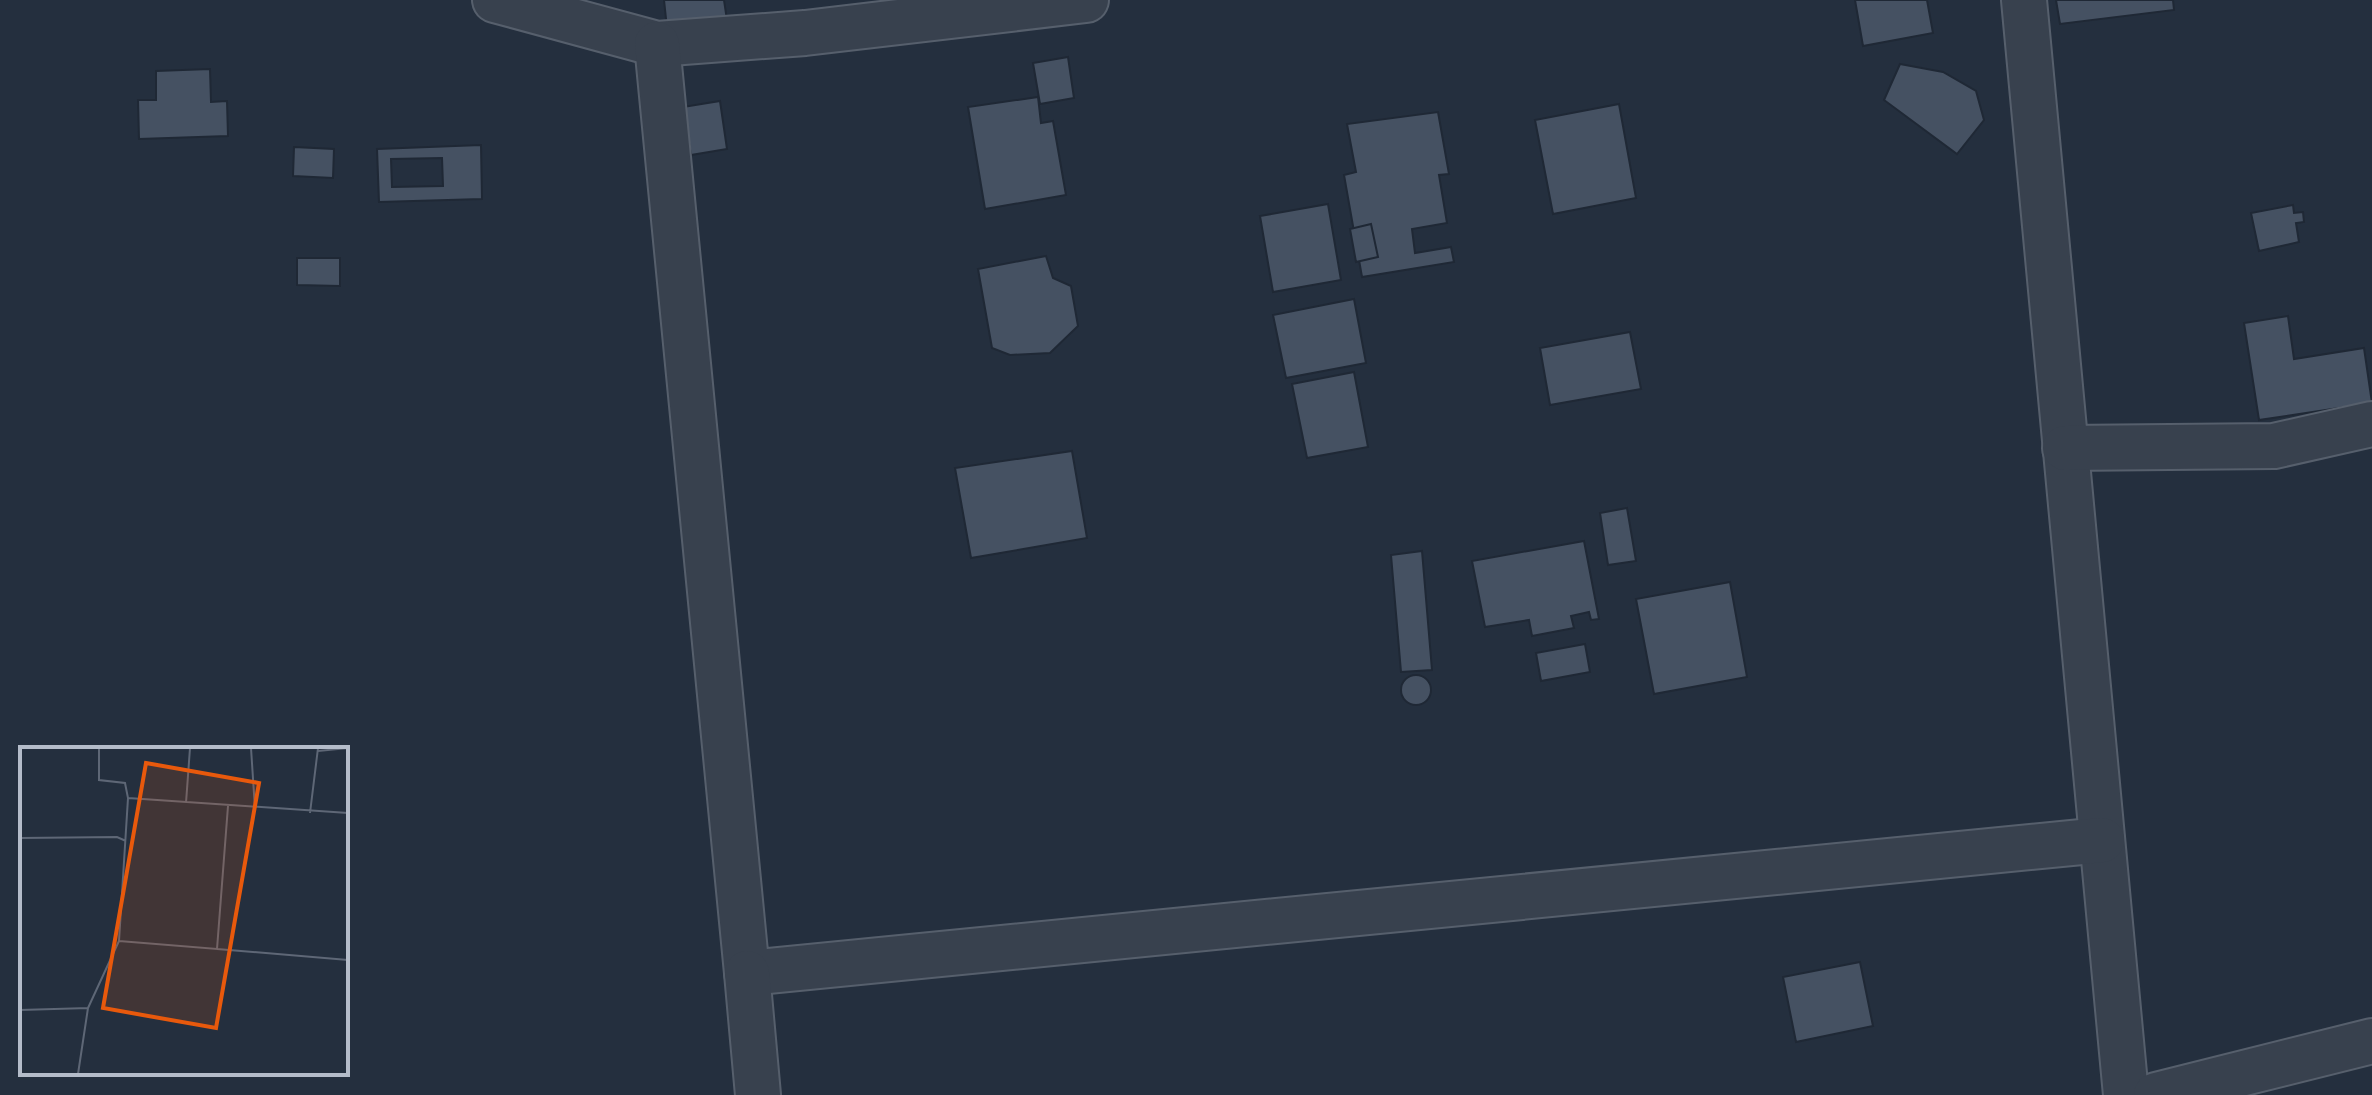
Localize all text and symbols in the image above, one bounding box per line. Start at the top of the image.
inset map [20,747,348,1075]

